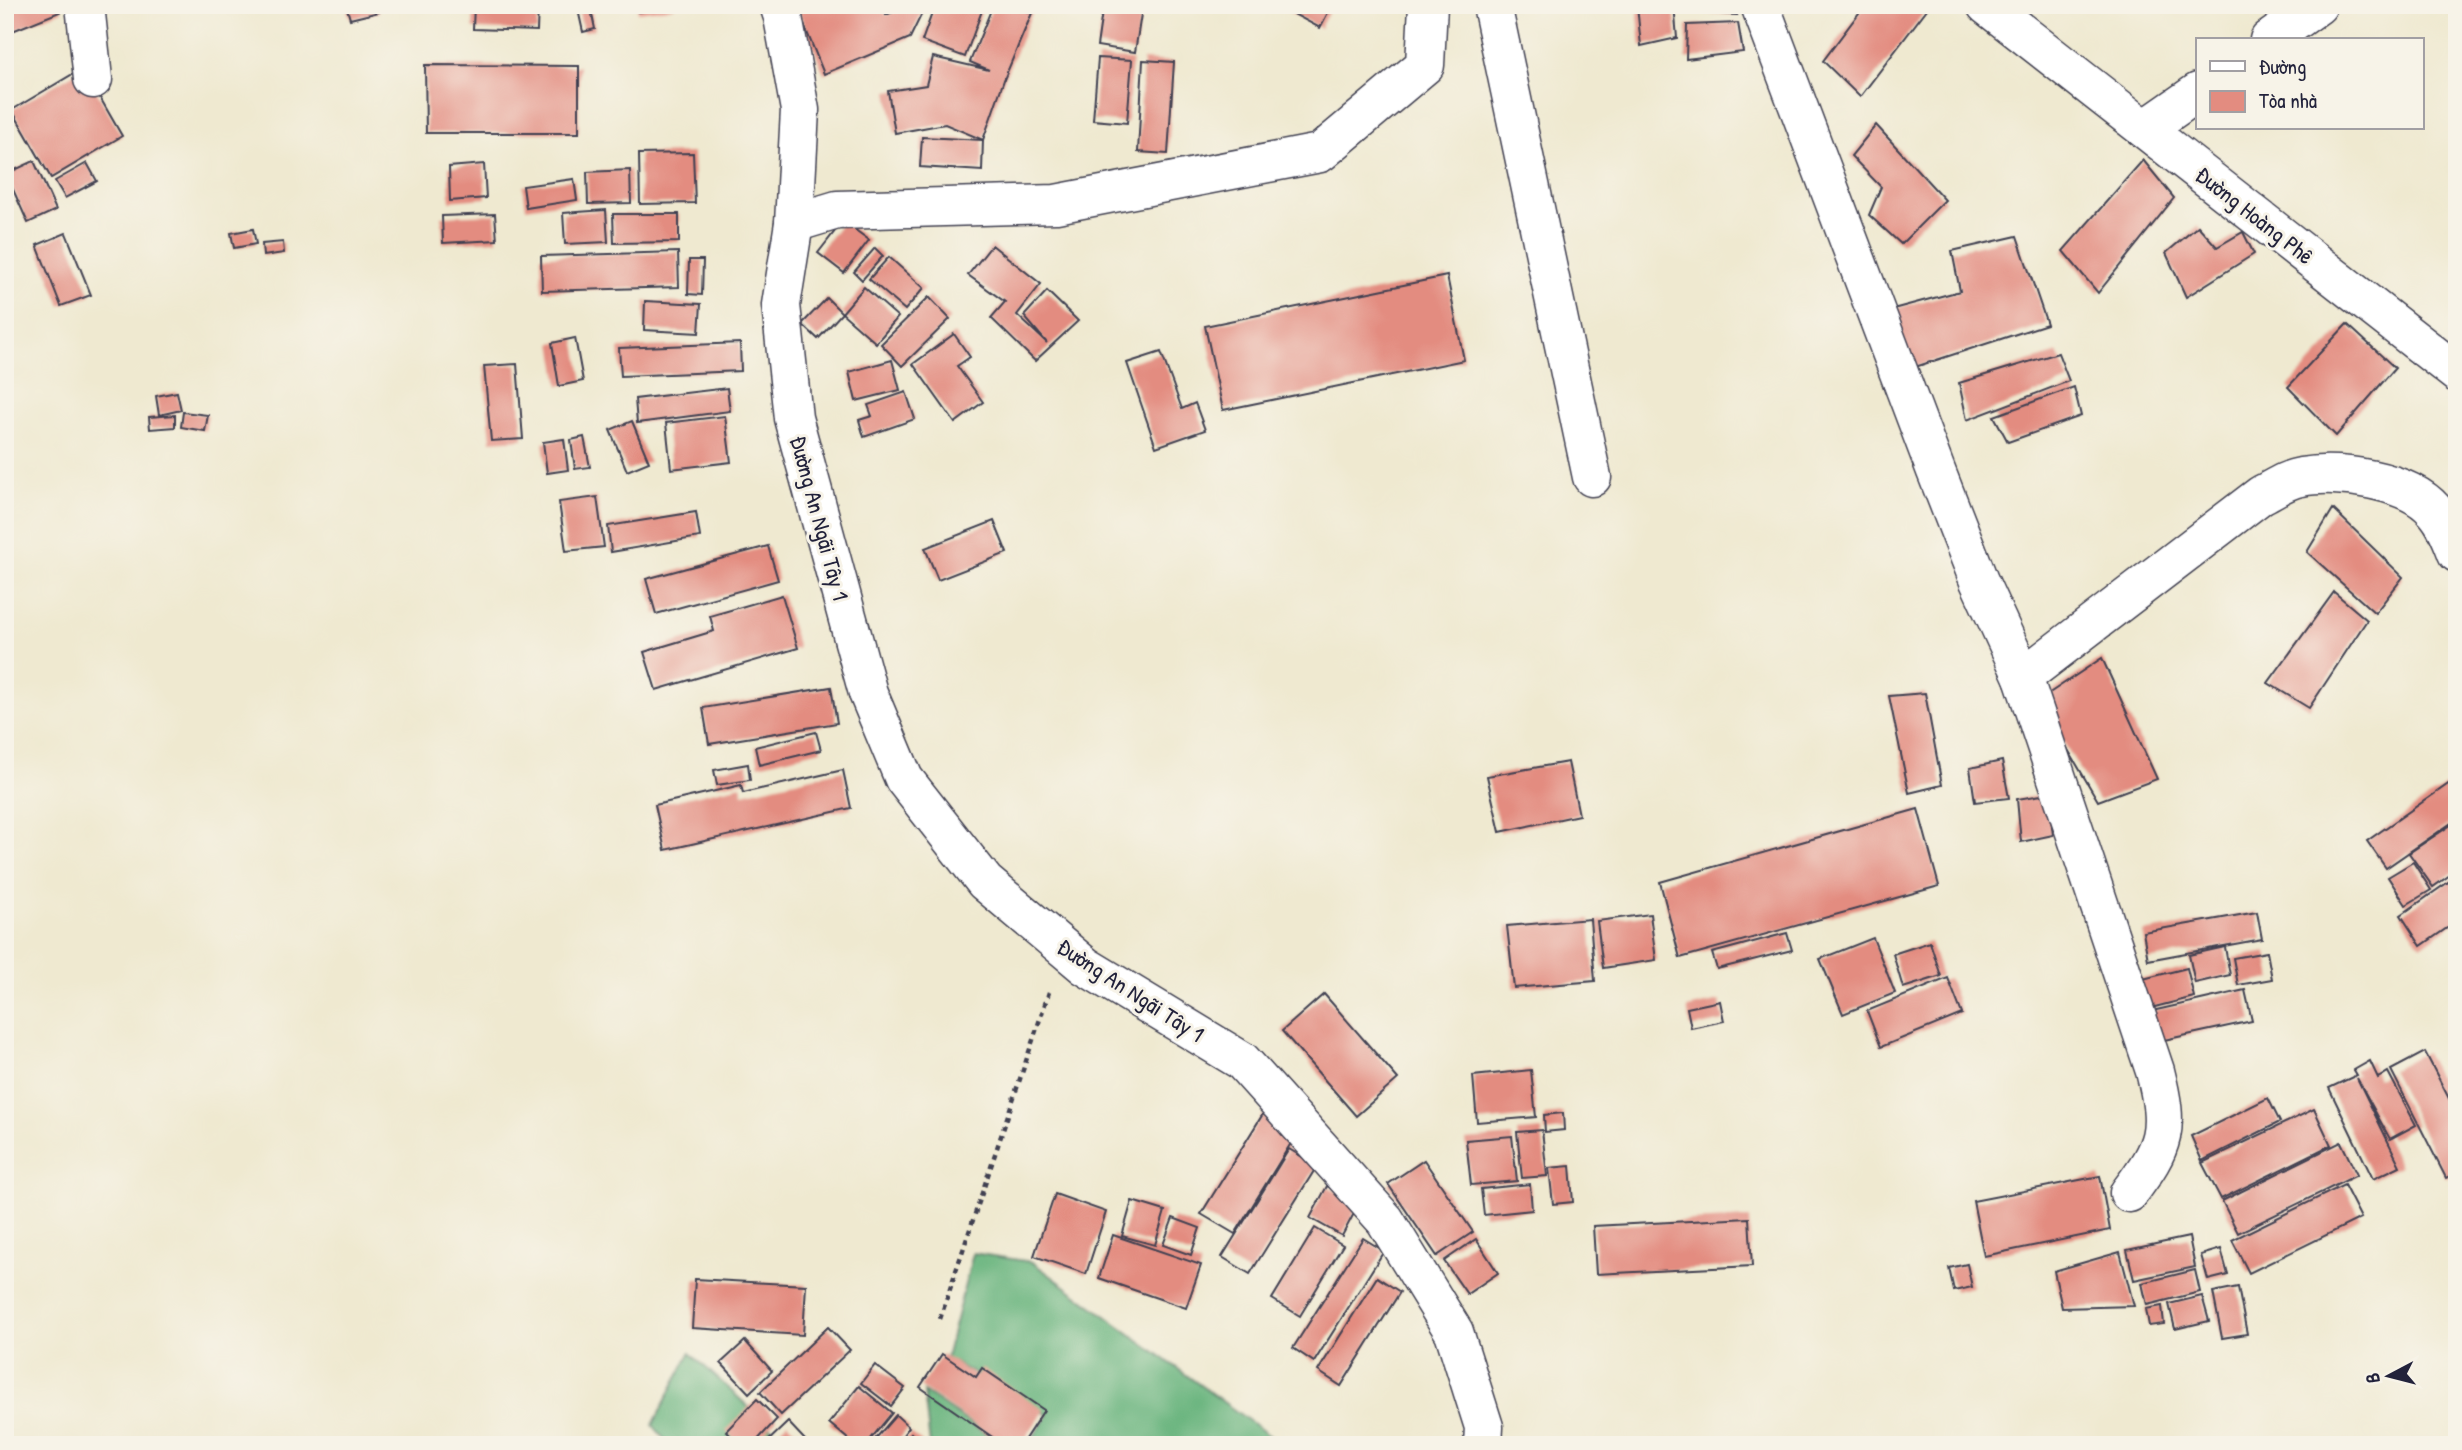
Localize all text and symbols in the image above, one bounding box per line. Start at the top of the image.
legend [2196,38,2424,130]
text: Đường [2259,52,2306,81]
text: Tòa nhà [2259,86,2317,115]
street label: Đường Hoàng Phê [2190,159,2320,271]
street label: Đường An Ngãi Tây 1 [783,432,857,604]
street label: Đường An Ngãi Tây 1 [1052,931,1210,1049]
north arrow [2354,1342,2424,1412]
text: B [2359,1371,2386,1384]

